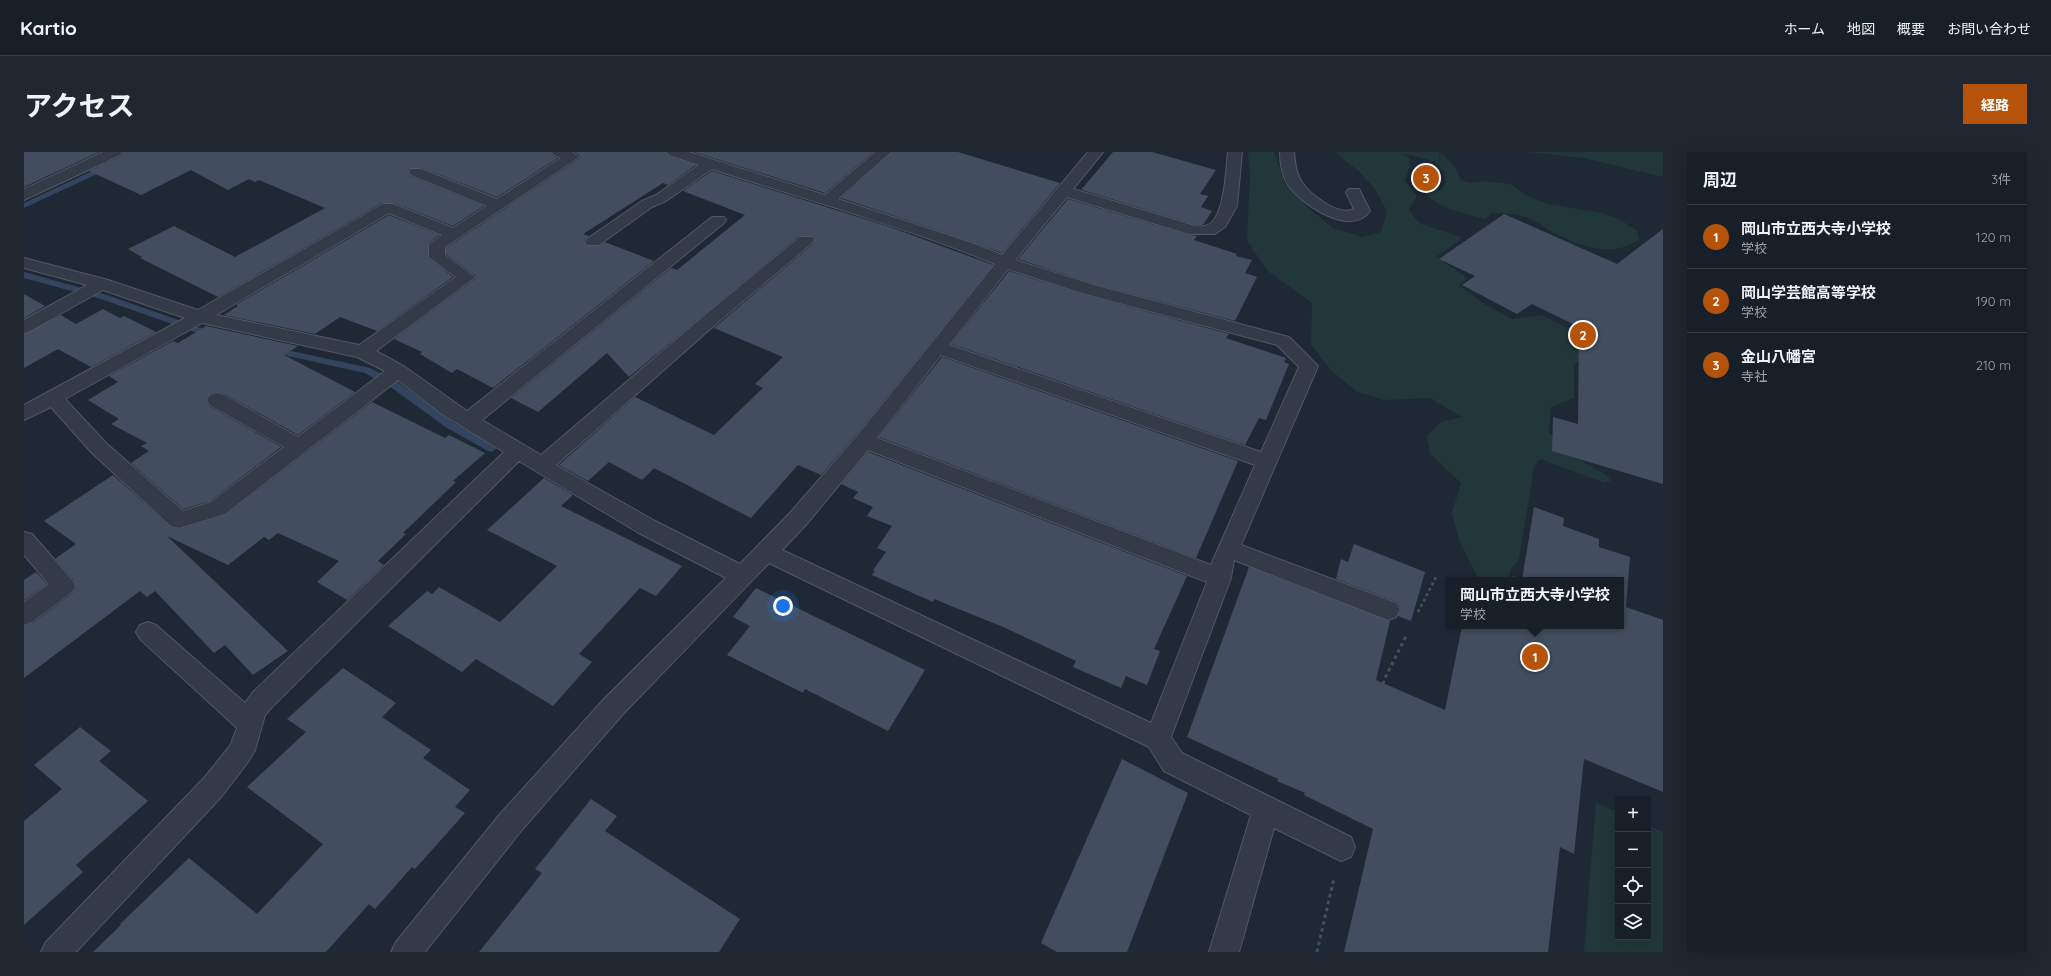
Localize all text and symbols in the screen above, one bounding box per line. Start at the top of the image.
text: Kartio [20,16,77,40]
text: ホーム [1783,20,1825,38]
text: 地図 [1847,20,1875,38]
text: 概要 [1897,20,1925,38]
text: お問い合わせ [1947,20,2031,38]
button: 経路 [1963,84,2027,124]
text: アクセス [24,88,135,123]
pin: 3 [1413,163,1439,193]
text: 周辺 [1703,169,1737,190]
text: 3件 [1991,171,2011,187]
text: 岡山市立西大寺小学校 [1741,219,1891,238]
text: 1 [1713,229,1719,245]
text: 120 m [1976,229,2011,245]
text: 学校 [1741,240,1767,256]
text: 岡山学芸館高等学校 [1741,283,1876,302]
text: 2 [1712,293,1720,309]
text: 190 m [1976,293,2011,309]
text: 学校 [1741,304,1767,320]
pin: 2 [1570,320,1596,350]
text: 金山八幡宮 [1741,347,1816,366]
text: 3 [1713,357,1719,373]
text: 210 m [1976,357,2011,373]
text: 寺社 [1741,368,1767,384]
popup [1446,577,1624,629]
text: 岡山市立西大寺小学校 [1460,585,1610,604]
your location [773,596,793,616]
text: 学校 [1460,606,1486,622]
pin: 1 [1522,642,1548,672]
map controls [1615,796,1651,940]
button: + [1615,796,1651,832]
button: − [1615,832,1651,868]
button: locate [1615,868,1651,904]
button: layers [1615,904,1651,940]

